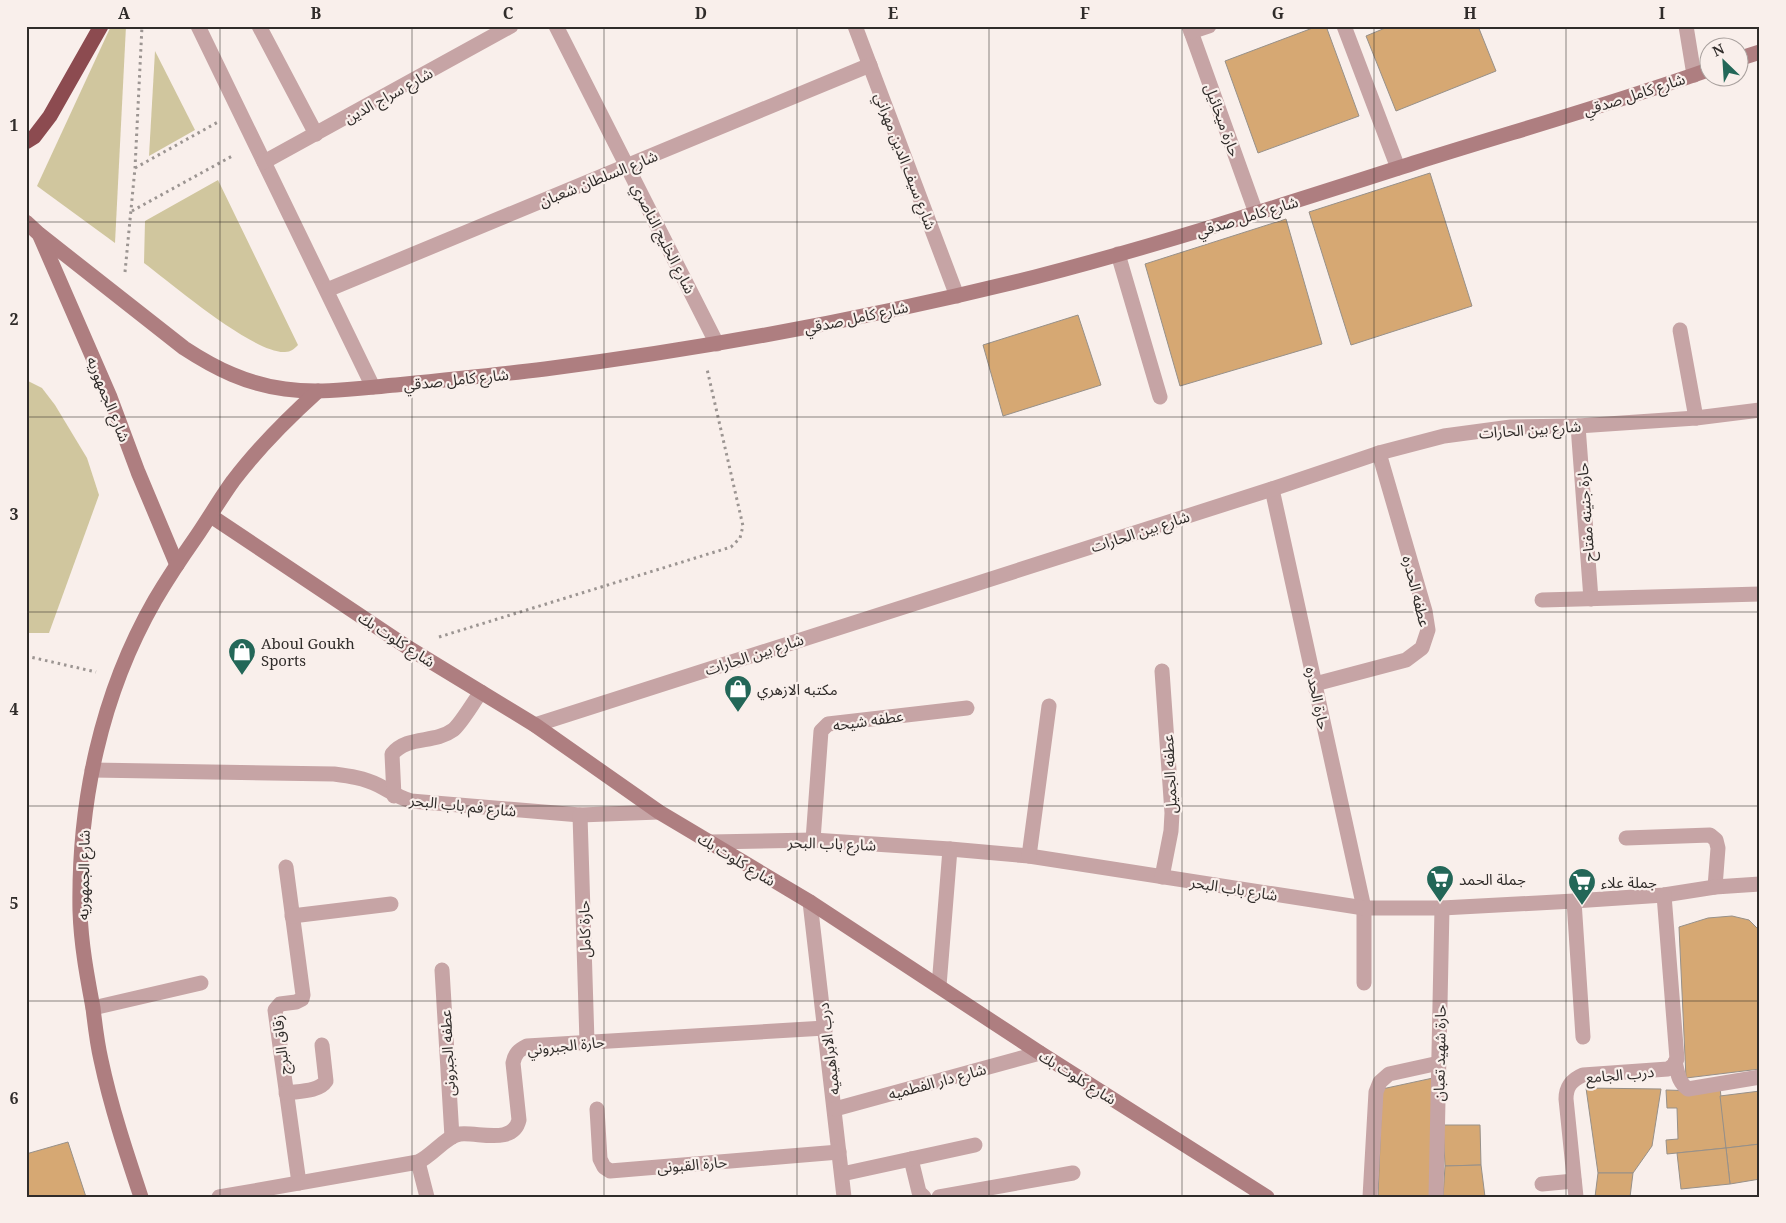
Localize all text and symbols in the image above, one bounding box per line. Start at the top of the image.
text: A [118,2,131,24]
text: B [311,2,322,24]
text: C [503,2,514,24]
text: D [695,2,707,24]
text: E [888,2,898,24]
text: F [1080,2,1090,24]
text: G [1272,2,1284,24]
text: H [1463,2,1477,24]
text: I [1659,2,1665,24]
north arrow [1698,38,1748,88]
text: N [1709,39,1727,61]
street label: شارع سراج الدين [340,62,438,130]
street label: شارع كامل صدقي [1581,68,1688,123]
street label: حارة ميخائيل [1201,81,1245,159]
street label: شارع سيف الدين مهراني [868,90,941,234]
text: 1 [9,114,19,136]
street label: شارع السلطان شعبان [536,145,662,214]
street label: شارع الخليج الناصري [625,179,701,298]
street label: شارع كامل صدقي [1194,191,1302,244]
street label: شارع كامل صدقي [802,296,911,341]
text: 2 [9,308,19,330]
street label: شارع الجمهوريه [80,353,135,446]
street label: شارع كامل صدقي [402,364,510,397]
street label: شارع بين الحارات [1478,415,1582,446]
street label: حارة جنينه مفتاح [1572,462,1601,562]
text: 3 [9,503,19,525]
street label: شارع بين الحارات [1088,506,1193,559]
street label: عطفه الحدره [1398,553,1436,629]
street label: شارع كلوت بك [353,607,439,674]
street label: شارع بين الحارات [702,629,807,682]
place label: Aboul Goukh Sports [261,633,355,670]
shop icon: Aboul Goukh Sports [227,637,257,676]
street label: حارة الحدره [1302,665,1334,732]
shop icon: مكتبه الازهري [723,674,753,713]
place label: مكتبه الازهري [757,679,838,701]
text: 4 [9,698,19,720]
street label: عطفه شيحه [831,705,905,735]
street label: عطفه الجميل [1157,734,1181,814]
street label: شارع فم باب البحر [407,789,518,824]
street label: شارع كلوت بك [693,828,780,893]
street label: شارع الجمهوريه [72,829,97,920]
street label: شارع باب البحر [786,831,877,858]
supermarket icon: جملة الحمد [1425,864,1455,903]
supermarket icon: جملة علاء [1567,867,1597,906]
place label: جملة الحمد [1459,869,1526,889]
street label: شارع باب البحر [1187,871,1279,908]
place label: جملة علاء [1601,872,1657,892]
text: 5 [9,892,19,914]
street label: حارة كامل [573,900,595,958]
street label: درب الابراهيميه [812,1002,844,1096]
street label: حارة شهيد تعبان [1428,1004,1450,1102]
street label: عطفه الجبرونى [435,1009,459,1097]
street label: زقاق البرج [266,1014,297,1076]
street label: حارة الجبروني [526,1031,606,1061]
street label: شارع كلوت بك [1034,1045,1121,1111]
street label: شارع دار الفطميه [886,1058,989,1107]
street label: درب الجامع [1585,1061,1655,1090]
text: 6 [9,1087,19,1109]
street label: حارة القبونى [656,1151,728,1177]

